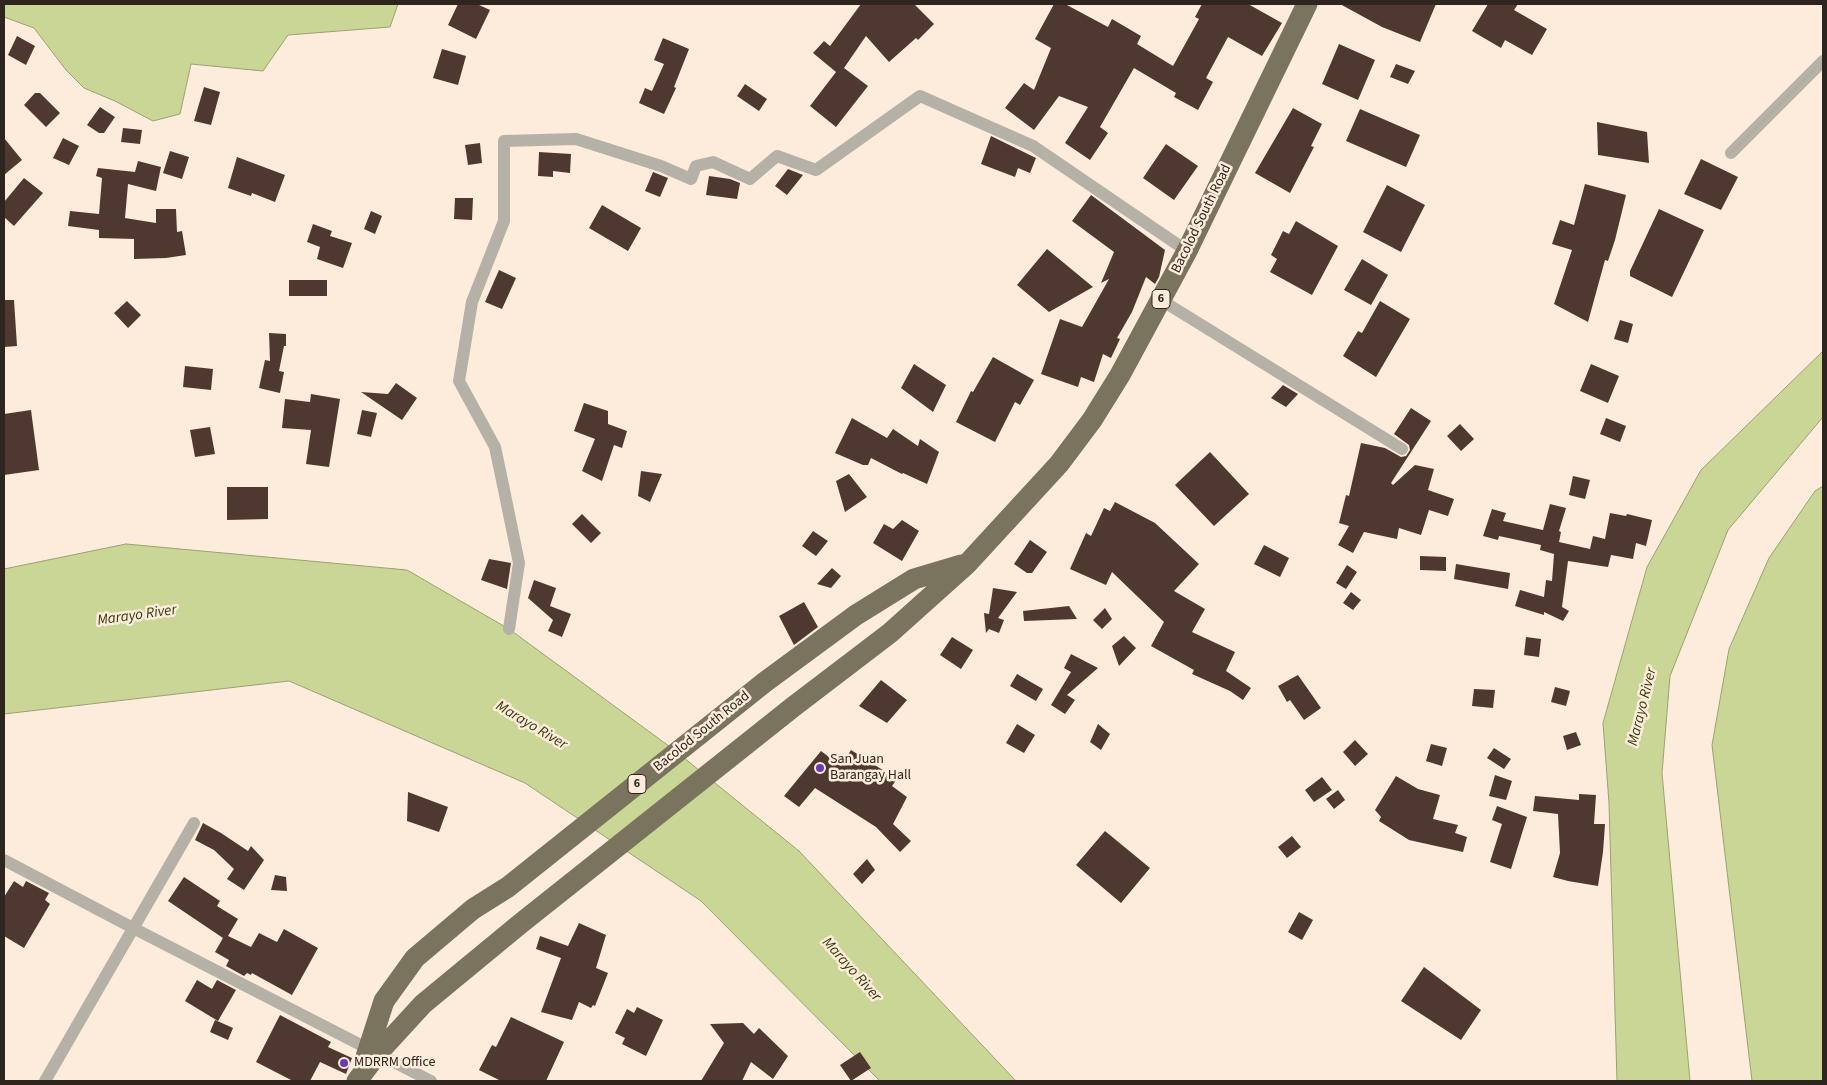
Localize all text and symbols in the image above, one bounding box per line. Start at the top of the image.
street label: Bacolod South Road [1168,162,1236,276]
road number: 6 [1152,290,1170,308]
water label: Marayo River [96,602,178,630]
water label: Marayo River [1625,666,1661,748]
street label: Bacolod South Road [651,688,753,776]
water label: Marayo River [492,698,570,754]
place label: San Juan Barangay Hall [830,752,911,784]
marker: San Juan Barangay Hall [814,762,826,774]
road number: 6 [628,774,646,794]
water label: Marayo River [818,934,884,1006]
place label: MDRRM Office [354,1055,436,1071]
marker: MDRRM Office [338,1057,350,1069]

